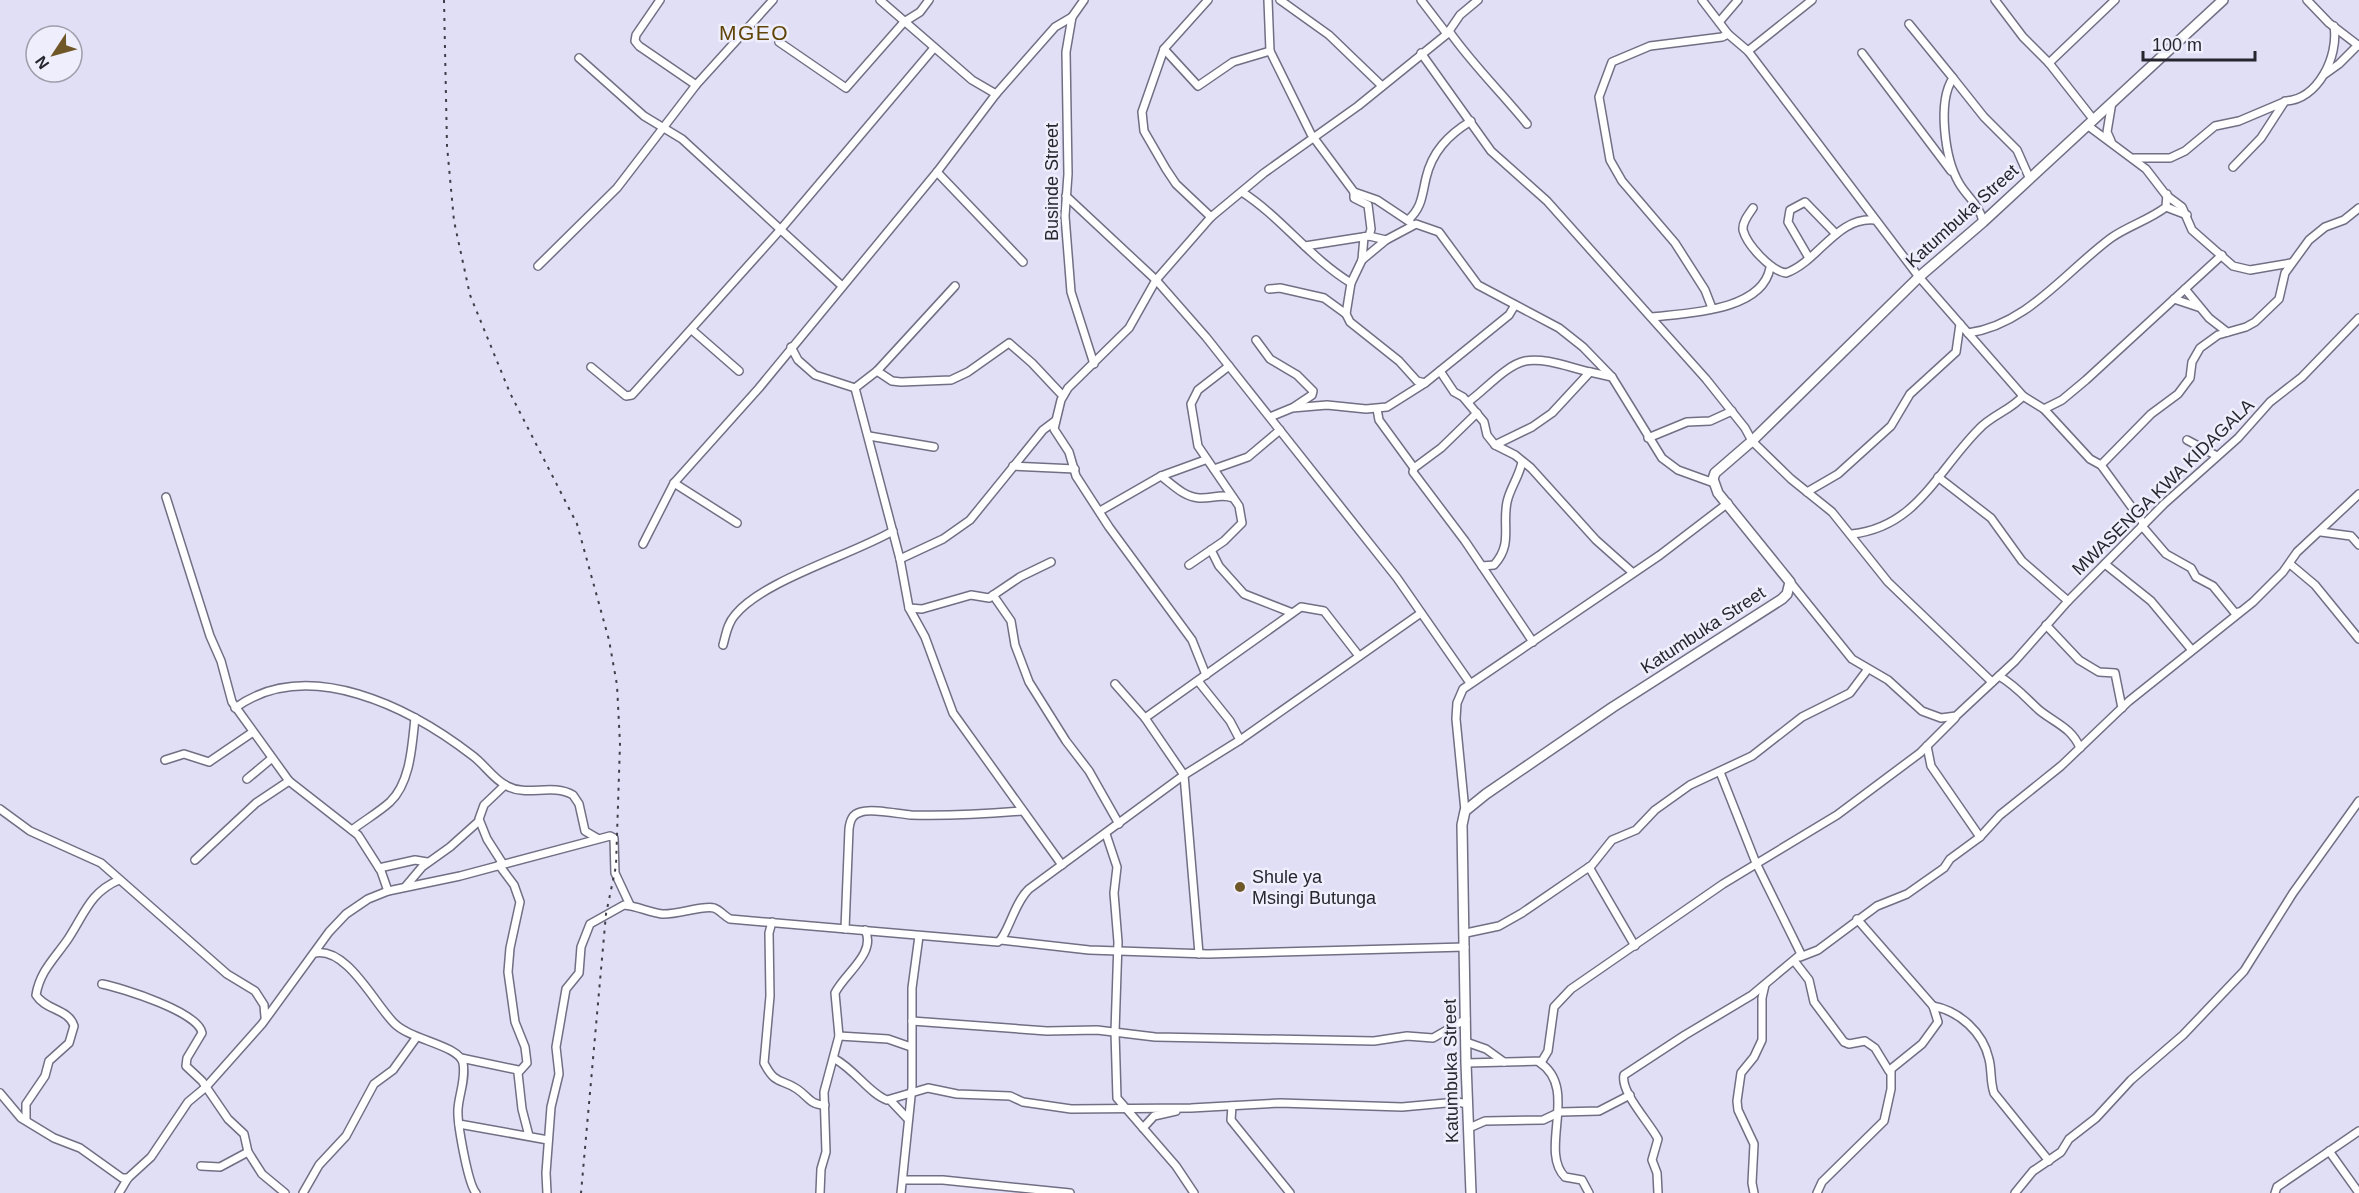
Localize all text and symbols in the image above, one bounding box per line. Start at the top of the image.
district label: MGEO [719,21,789,44]
north arrow [24,24,84,84]
scale bar [2143,24,2256,62]
text: 100 m [2152,35,2202,55]
text: N [32,53,53,72]
street label: Businde Street [1042,123,1062,241]
street label: Katumbuka Street [1902,160,2022,272]
street label: MWASENGA KWA KIDAGALA [2068,395,2258,579]
street label: Katumbuka Street [1637,582,1769,678]
place label: Shule ya Msingi Butunga [1252,867,1377,908]
marker: Shule ya Msingi Butunga [1233,880,1247,894]
street label: Katumbuka Street [1440,999,1462,1143]

